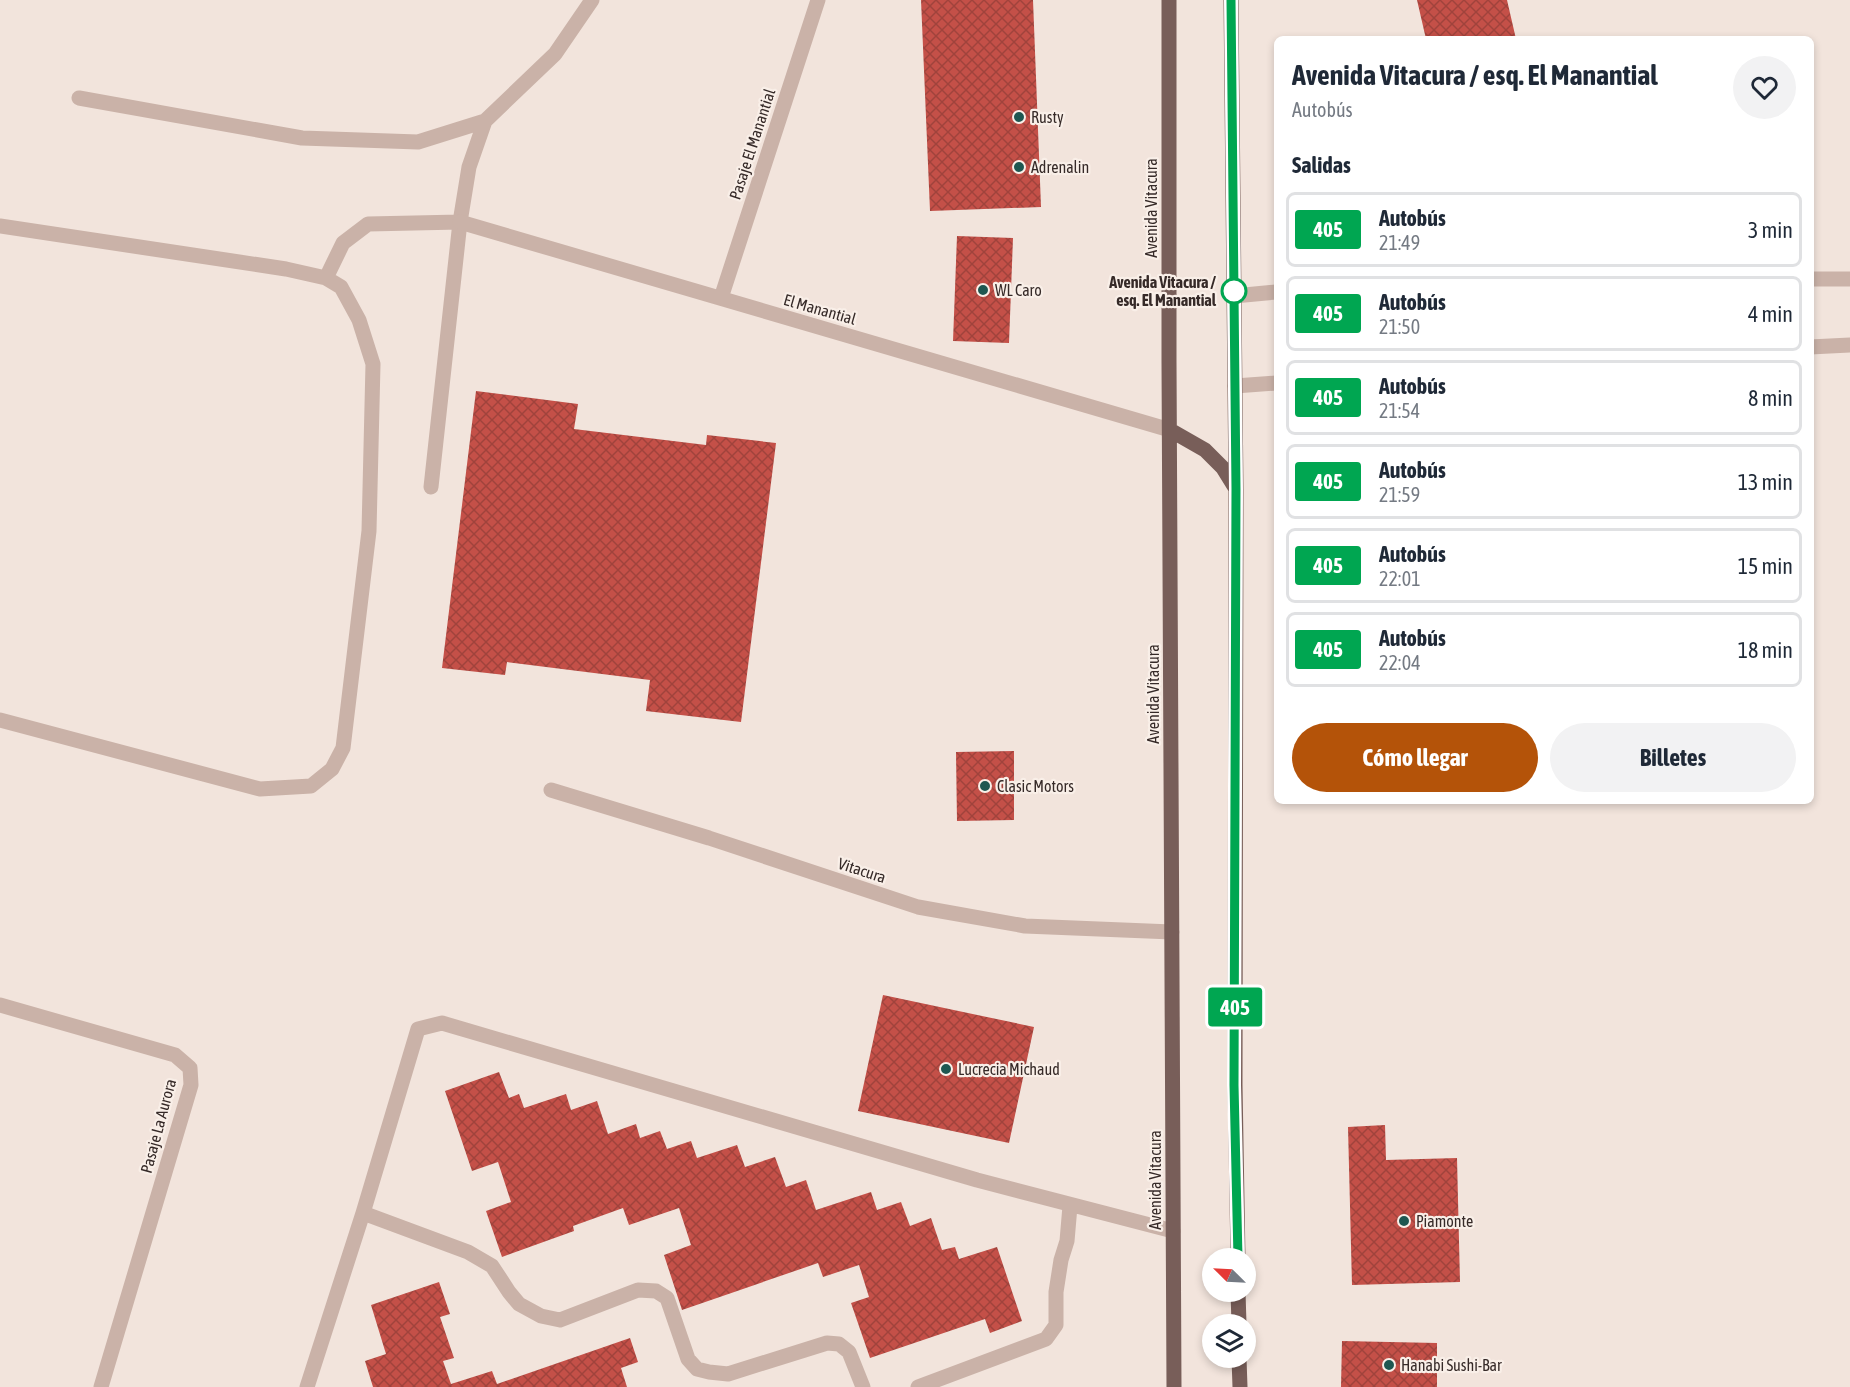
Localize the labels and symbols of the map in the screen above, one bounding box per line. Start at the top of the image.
street label: Pasaje El Manantial [726,86,780,202]
place label: Rusty [1031,108,1064,127]
marker: Rusty [1012,110,1026,124]
place label: Adrenalin [1031,158,1089,176]
street label: Avenida Vitacura [1142,158,1160,258]
marker: Adrenalin [1012,160,1026,174]
place label: Avenida Vitacura / esq. El Manantial [1108,273,1217,309]
marker: Avenida Vitacura / esq. El Manantial [1221,278,1247,304]
place label: WL Caro [995,281,1042,299]
marker: WL Caro [976,283,990,297]
street label: El Manantial [782,290,859,328]
street label: Avenida Vitacura [1144,644,1162,744]
place label: Clasic Motors [997,777,1074,795]
marker: Clasic Motors [978,779,992,793]
street label: Vitacura [836,854,888,886]
line badge: 405 [1200,988,1270,1026]
place label: Lucrecia Michaud [958,1060,1060,1078]
marker: Lucrecia Michaud [939,1062,953,1076]
street label: Pasaje La Aurora [137,1077,180,1175]
street label: Avenida Vitacura [1146,1130,1164,1230]
place label: Piamonte [1416,1212,1473,1230]
marker: Piamonte [1397,1214,1411,1228]
north arrow [1202,1248,1256,1302]
place label: Hanabi Sushi-Bar [1401,1356,1502,1374]
marker: Hanabi Sushi-Bar [1382,1358,1396,1372]

